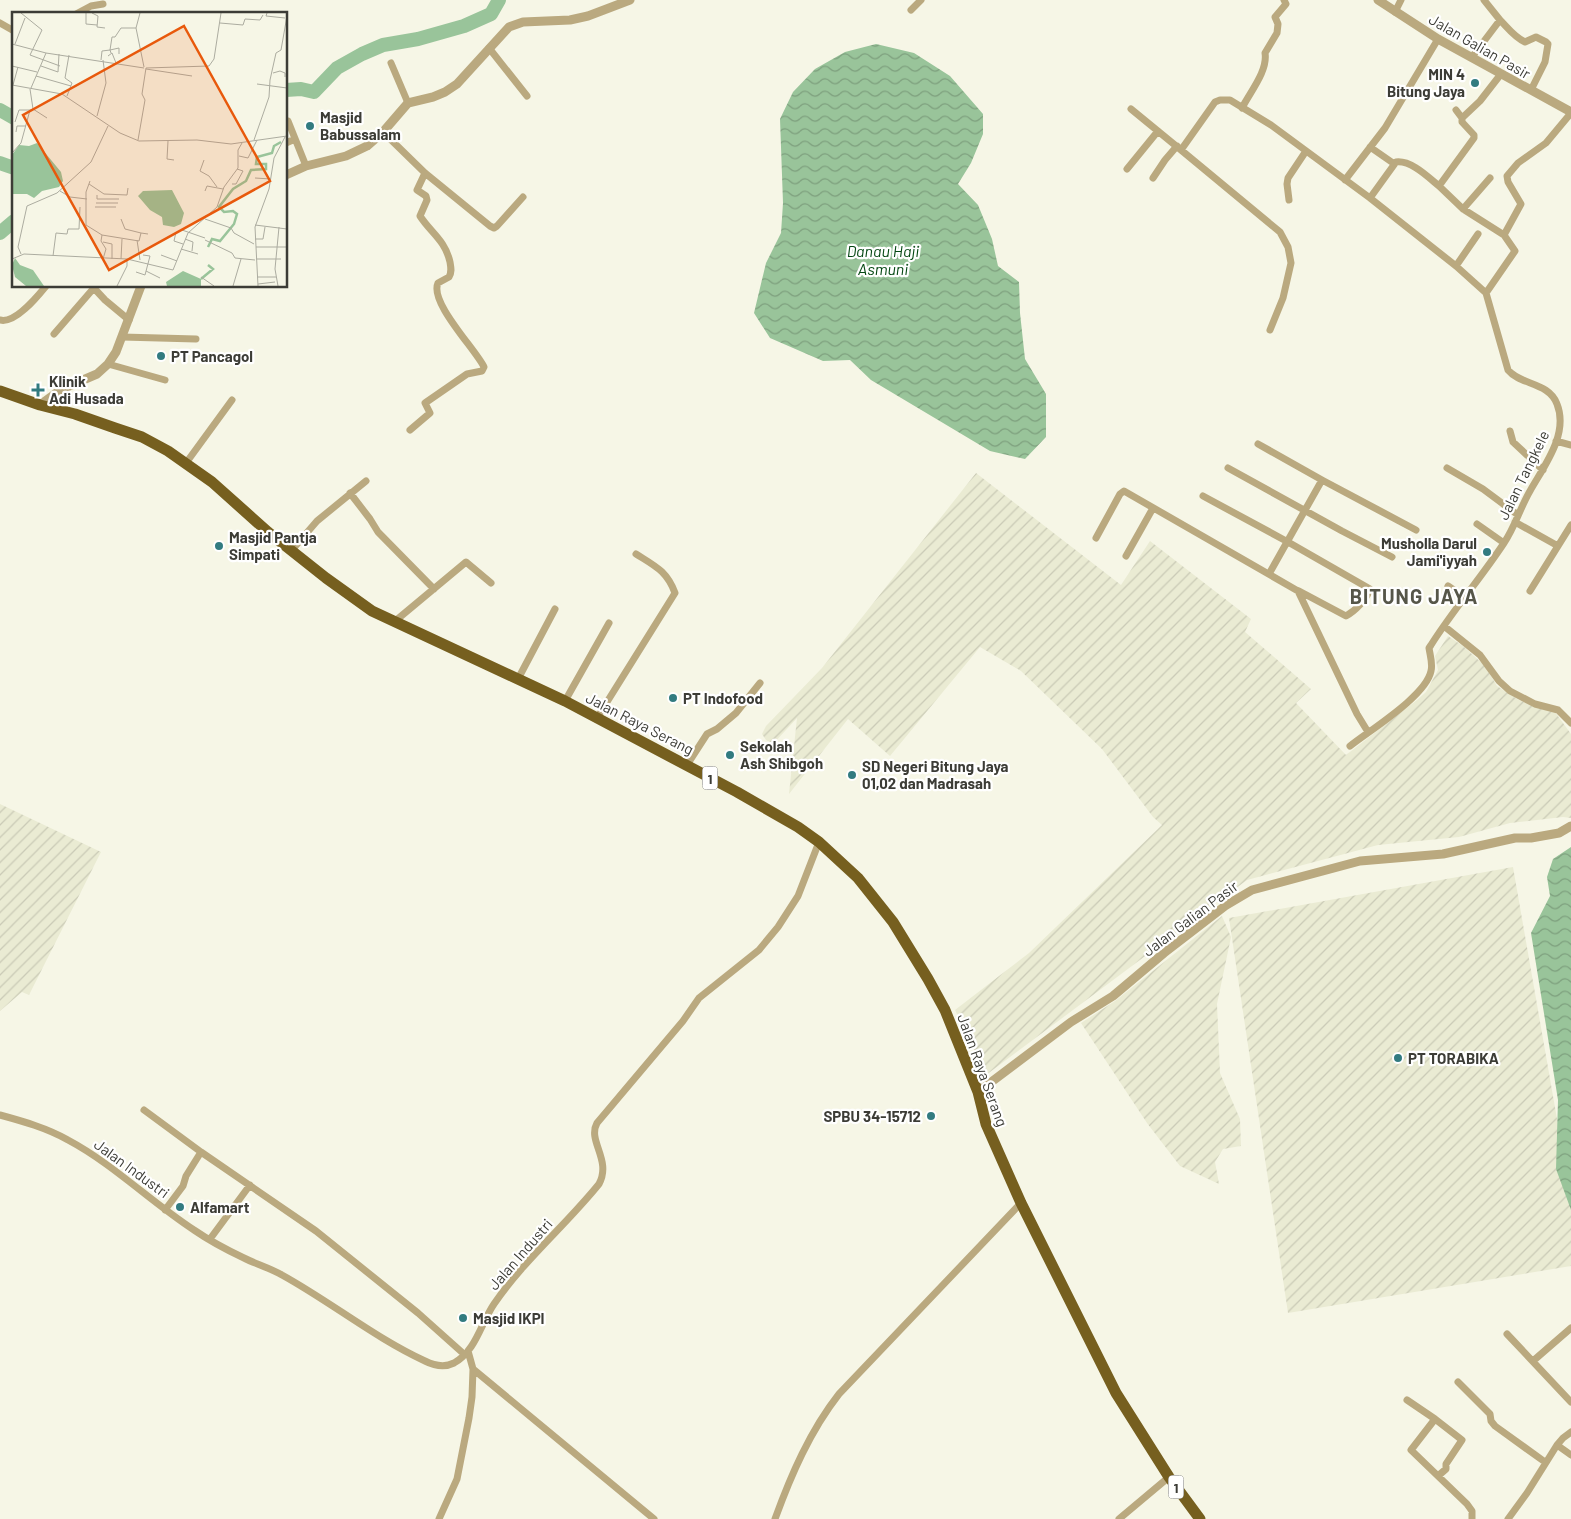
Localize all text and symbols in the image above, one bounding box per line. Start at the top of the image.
street label: Jalan Galian Pasir [1426,10,1534,83]
inset map [12,12,288,288]
place label: MIN 4 Bitung Jaya [1387,65,1465,100]
marker: MIN 4 Bitung Jaya [1469,77,1481,89]
place label: Masjid Babussalam [320,108,401,143]
marker: Masjid Babussalam [304,120,316,132]
water label: Danau Haji Asmuni [847,241,919,278]
place label: PT Pancagol [171,347,253,365]
marker: PT Pancagol [155,350,167,362]
place label: Klinik Adi Husada [49,372,124,407]
marker: Klinik Adi Husada [31,383,45,397]
street label: Jalan Tangkele [1494,427,1552,523]
place label: Masjid Pantja Simpati [229,528,317,563]
place label: Musholla Darul Jami'iyyah [1381,534,1477,569]
marker: Masjid Pantja Simpati [213,540,225,552]
marker: Musholla Darul Jami'iyyah [1481,546,1493,558]
district label: BITUNG JAYA [1350,584,1478,608]
street label: Jalan Raya Serang [583,688,697,758]
place label: PT Indofood [683,689,763,707]
marker: PT Indofood [667,692,679,704]
place label: Sekolah Ash Shibgoh [740,737,823,772]
marker: Sekolah Ash Shibgoh [724,749,736,761]
place label: SD Negeri Bitung Jaya 01,02 dan Madrasah [862,757,1009,792]
road number: 1 [702,766,718,790]
marker: SD Negeri Bitung Jaya 01,02 dan Madrasah [846,769,858,781]
street label: Jalan Galian Pasir [1139,876,1241,960]
street label: Jalan Raya Serang [954,1011,1012,1129]
place label: PT TORABIKA [1408,1049,1499,1067]
marker: PT TORABIKA [1392,1052,1404,1064]
place label: SPBU 34-15712 [823,1107,921,1125]
marker: SPBU 34-15712 [925,1110,937,1122]
street label: Jalan Industri [91,1135,173,1201]
place label: Alfamart [190,1198,250,1216]
marker: Alfamart [174,1201,186,1213]
street label: Jalan Industri [484,1215,556,1293]
place label: Masjid IKPI [473,1309,545,1327]
marker: Masjid IKPI [457,1312,469,1324]
road number: 1 [1168,1475,1184,1498]

